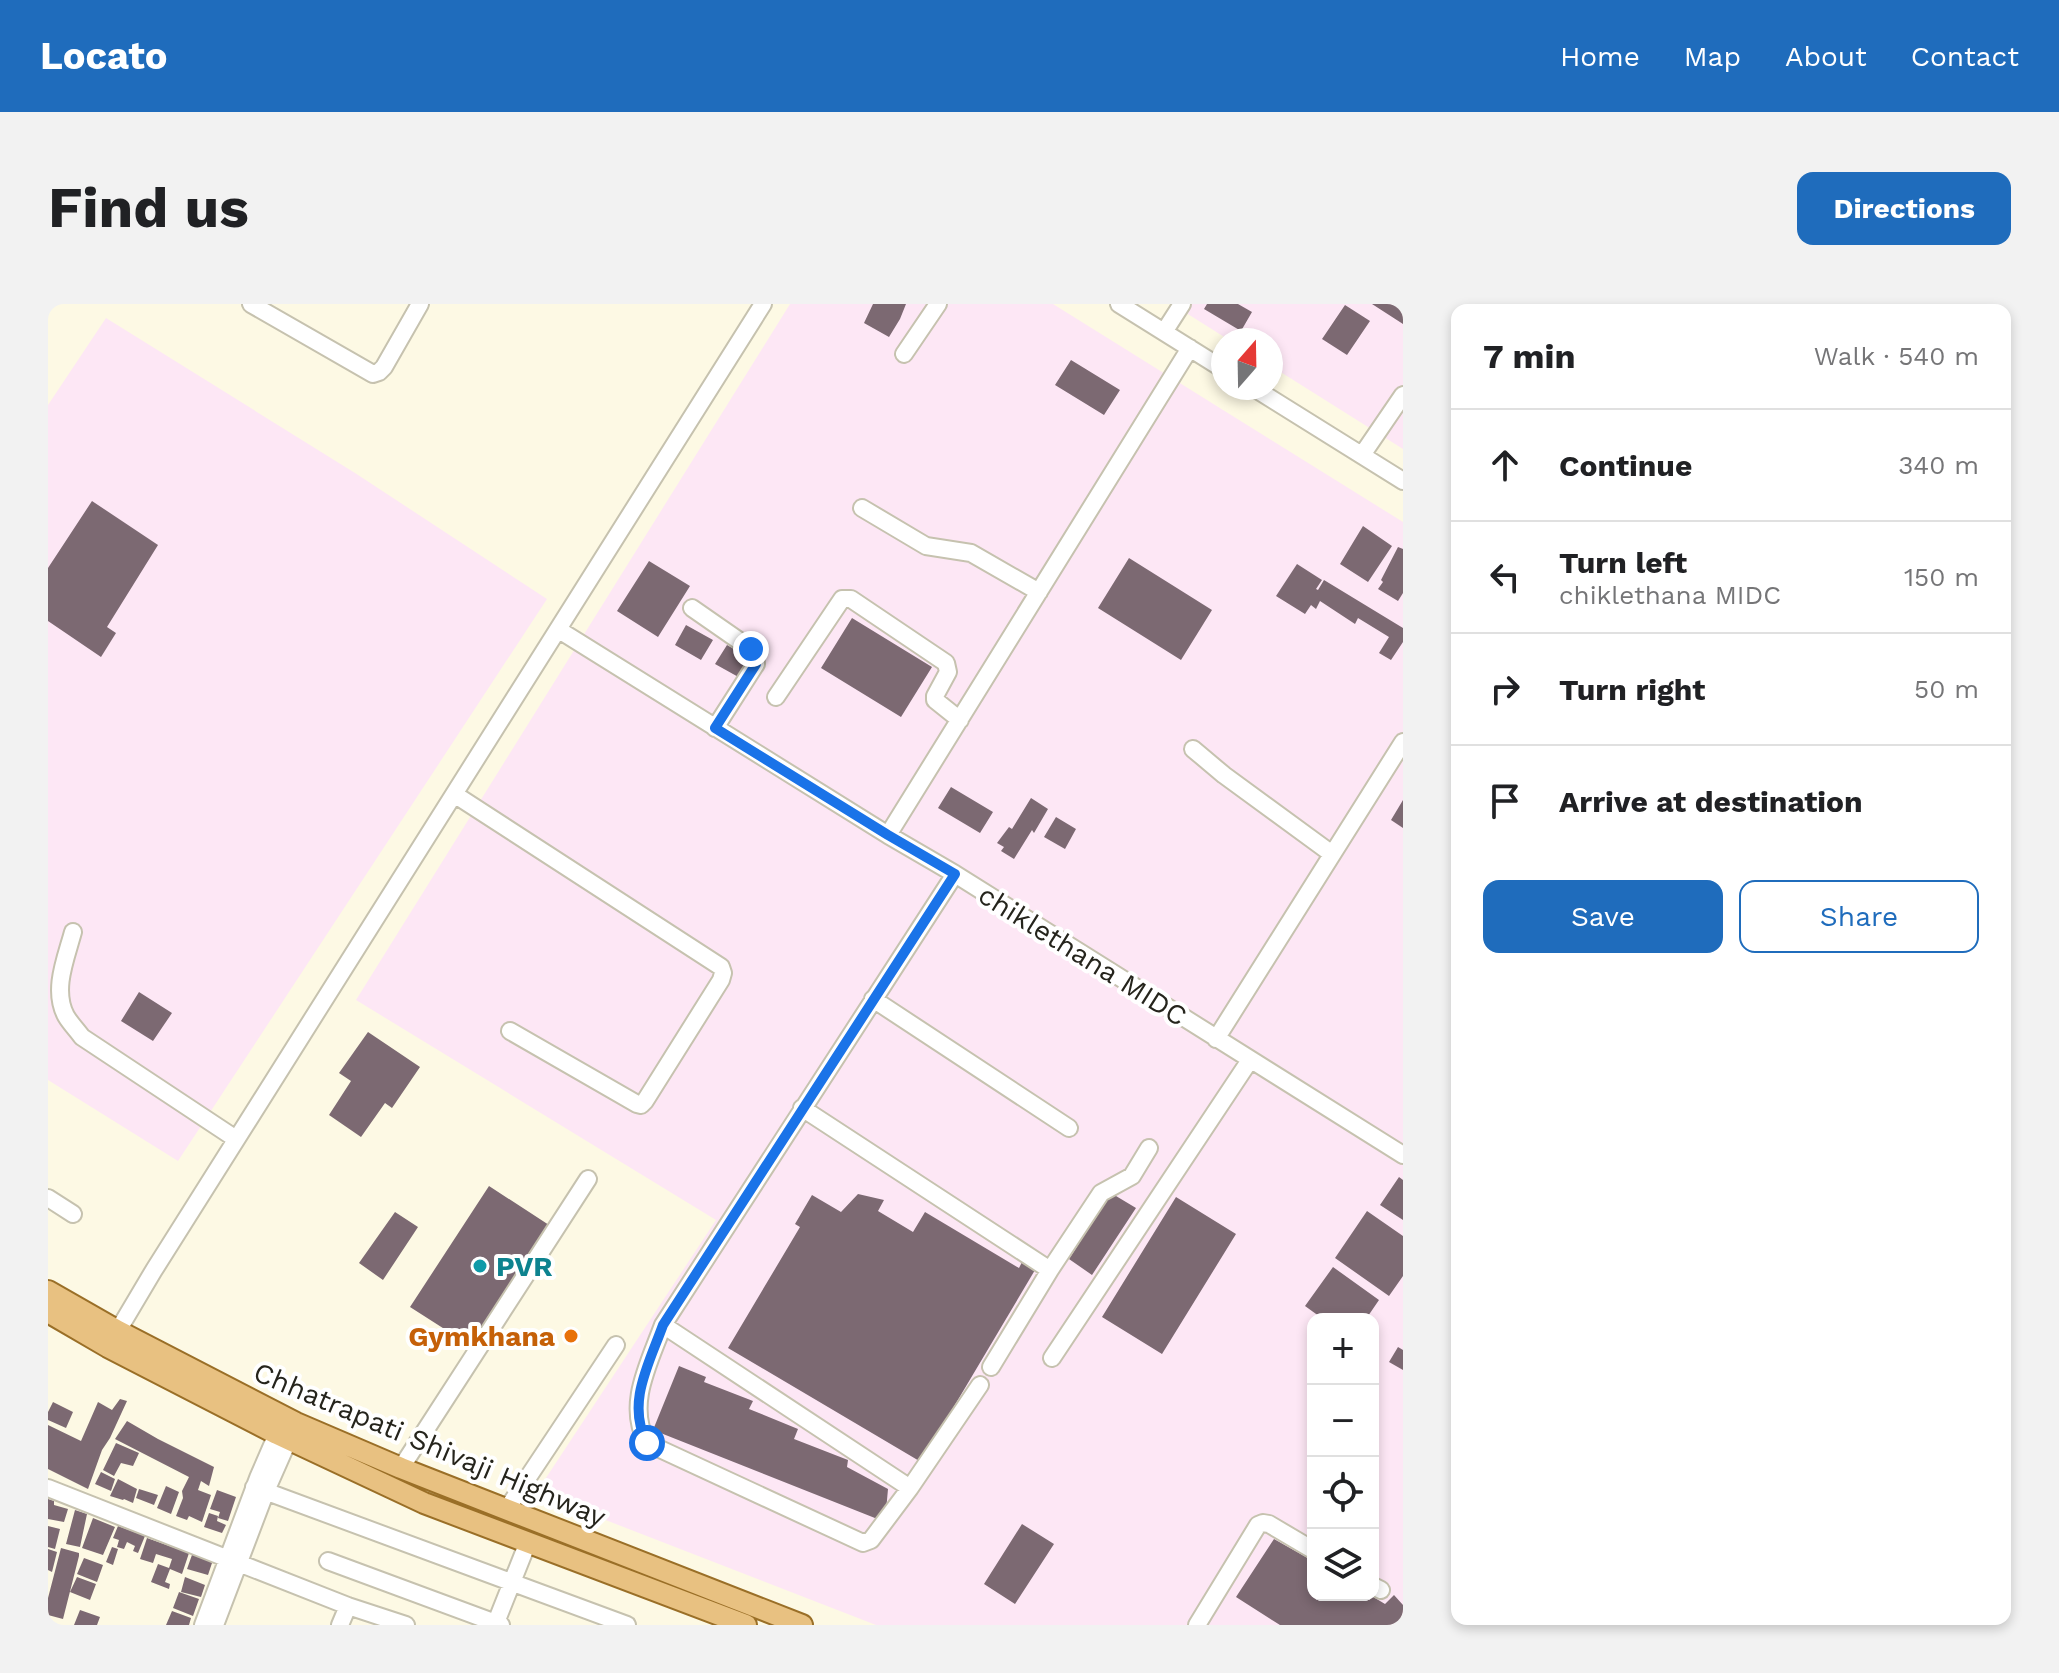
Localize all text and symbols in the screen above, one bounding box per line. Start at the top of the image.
text: Locato [40,34,168,78]
text: Home [1560,40,1640,73]
text: Map [1684,40,1741,73]
text: About [1785,40,1867,73]
text: Contact [1911,40,2019,73]
button: Directions [1797,172,2011,245]
text: Find us [48,175,249,241]
north arrow [1211,328,1283,400]
text: 7 min [1483,336,1576,376]
text: Walk · 540 m [1814,341,1979,371]
icon: ahead [1483,443,1527,487]
text: Continue [1559,448,1692,483]
text: 340 m [1898,450,1979,480]
text: Turn left [1559,545,1687,580]
icon: left [1483,555,1527,599]
text: 150 m [1904,562,1979,592]
text: chiklethana MIDC [1559,580,1781,610]
route end [733,631,769,667]
icon: right [1483,667,1527,711]
text: Turn right [1559,672,1705,707]
text: 50 m [1914,674,1979,704]
icon: arrive [1483,779,1527,823]
text: Arrive at destination [1559,784,1863,819]
street label: chiklethana MIDC [973,878,1193,1033]
button: Save [1483,880,1723,953]
button: Share [1739,880,1979,953]
place label: PVR [496,1250,553,1283]
marker: PVR [471,1257,489,1275]
map controls [1307,1313,1379,1601]
button: + [1307,1313,1379,1385]
place label: Gymkhana [408,1320,556,1353]
marker: Gymkhana [562,1327,580,1345]
street label: Chhatrapati Shivaji Highway [249,1355,611,1534]
button: − [1307,1385,1379,1457]
route start [629,1425,665,1461]
button: locate [1307,1457,1379,1529]
button: layers [1307,1529,1379,1601]

